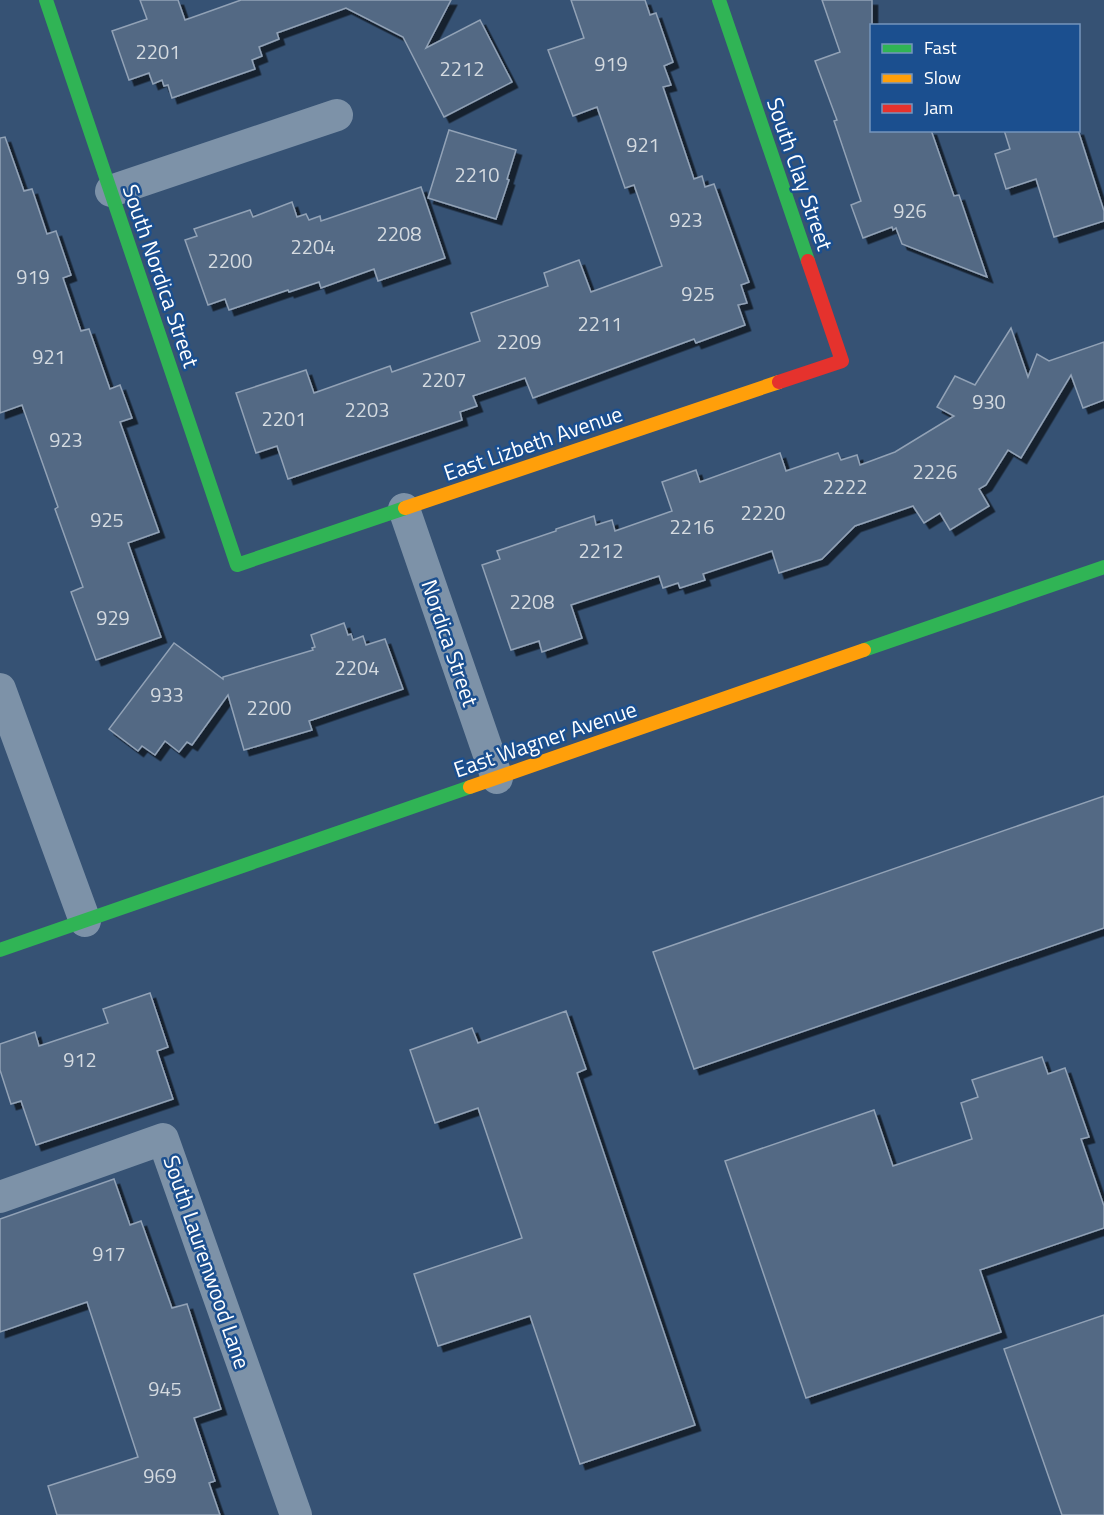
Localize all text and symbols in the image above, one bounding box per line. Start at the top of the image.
legend [870,24,1080,132]
text: Fast [924,34,957,61]
house number: 2201 [136,36,180,67]
house number: 919 [594,48,628,79]
house number: 2212 [440,53,484,84]
text: Slow [924,64,961,91]
street label: South Clay Street [758,93,842,255]
text: Jam [924,94,953,121]
house number: 921 [626,129,660,160]
house number: 2210 [455,159,499,190]
street label: South Nordica Street [114,180,208,373]
house number: 926 [893,195,927,226]
house number: 923 [669,204,703,235]
house number: 2208 [377,218,421,249]
house number: 2204 [291,231,335,262]
house number: 2200 [208,245,252,276]
house number: 919 [16,261,50,292]
house number: 925 [681,278,715,309]
house number: 2211 [578,308,622,339]
house number: 2209 [497,326,541,357]
house number: 921 [32,341,66,372]
house number: 2207 [422,364,466,395]
house number: 930 [972,386,1006,417]
house number: 2203 [345,394,389,425]
street label: East Lizbeth Avenue [439,396,627,490]
house number: 2201 [262,403,306,434]
house number: 923 [49,424,83,455]
house number: 2226 [913,456,957,487]
house number: 2222 [823,471,867,502]
house number: 2220 [741,497,785,528]
house number: 925 [90,504,124,535]
house number: 2216 [670,511,714,542]
house number: 2212 [579,535,623,566]
street label: Nordica Street [412,575,488,711]
house number: 2208 [510,586,554,617]
house number: 929 [96,602,130,633]
house number: 2204 [335,652,379,683]
house number: 933 [150,679,184,710]
house number: 2200 [247,692,291,723]
street label: East Wagner Avenue [449,692,641,786]
house number: 912 [63,1044,97,1075]
street label: South Laurenwood Lane [154,1151,260,1373]
house number: 917 [92,1238,126,1269]
house number: 945 [148,1373,182,1404]
house number: 969 [143,1460,177,1491]

